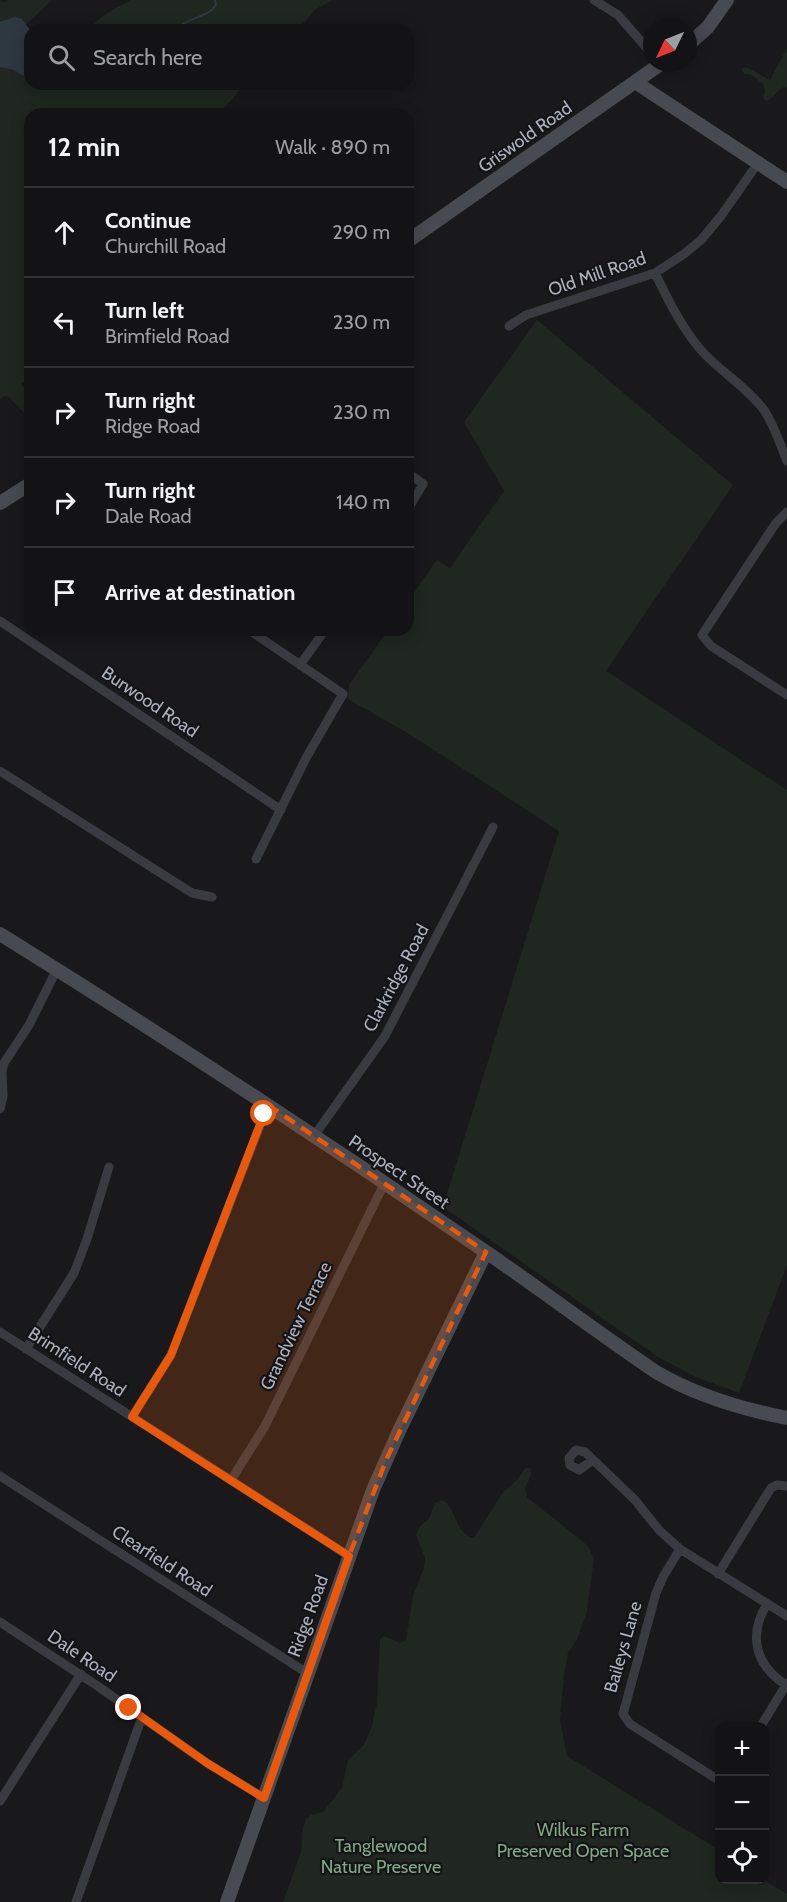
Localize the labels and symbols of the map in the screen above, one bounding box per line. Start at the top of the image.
north arrow [643,18,697,72]
street label: Griswold Road [474,97,576,177]
street label: Old Mill Road [545,247,649,301]
street label: Burwood Road [98,662,202,742]
street label: Clarkridge Road [358,921,434,1035]
route start [250,1100,276,1126]
street label: Prospect Street [344,1130,454,1214]
street label: Grandview Terrace [255,1258,337,1394]
street label: Brimfield Road [24,1322,130,1402]
street label: Clearfield Road [108,1520,216,1602]
street label: Ridge Road [283,1572,333,1660]
street label: Baileys Lane [599,1599,647,1695]
street label: Dale Road [43,1625,121,1687]
route end [115,1694,141,1720]
park label: Wilkus Farm Preserved Open Space [497,1819,669,1862]
park label: Tanglewood Nature Preserve [321,1835,441,1878]

